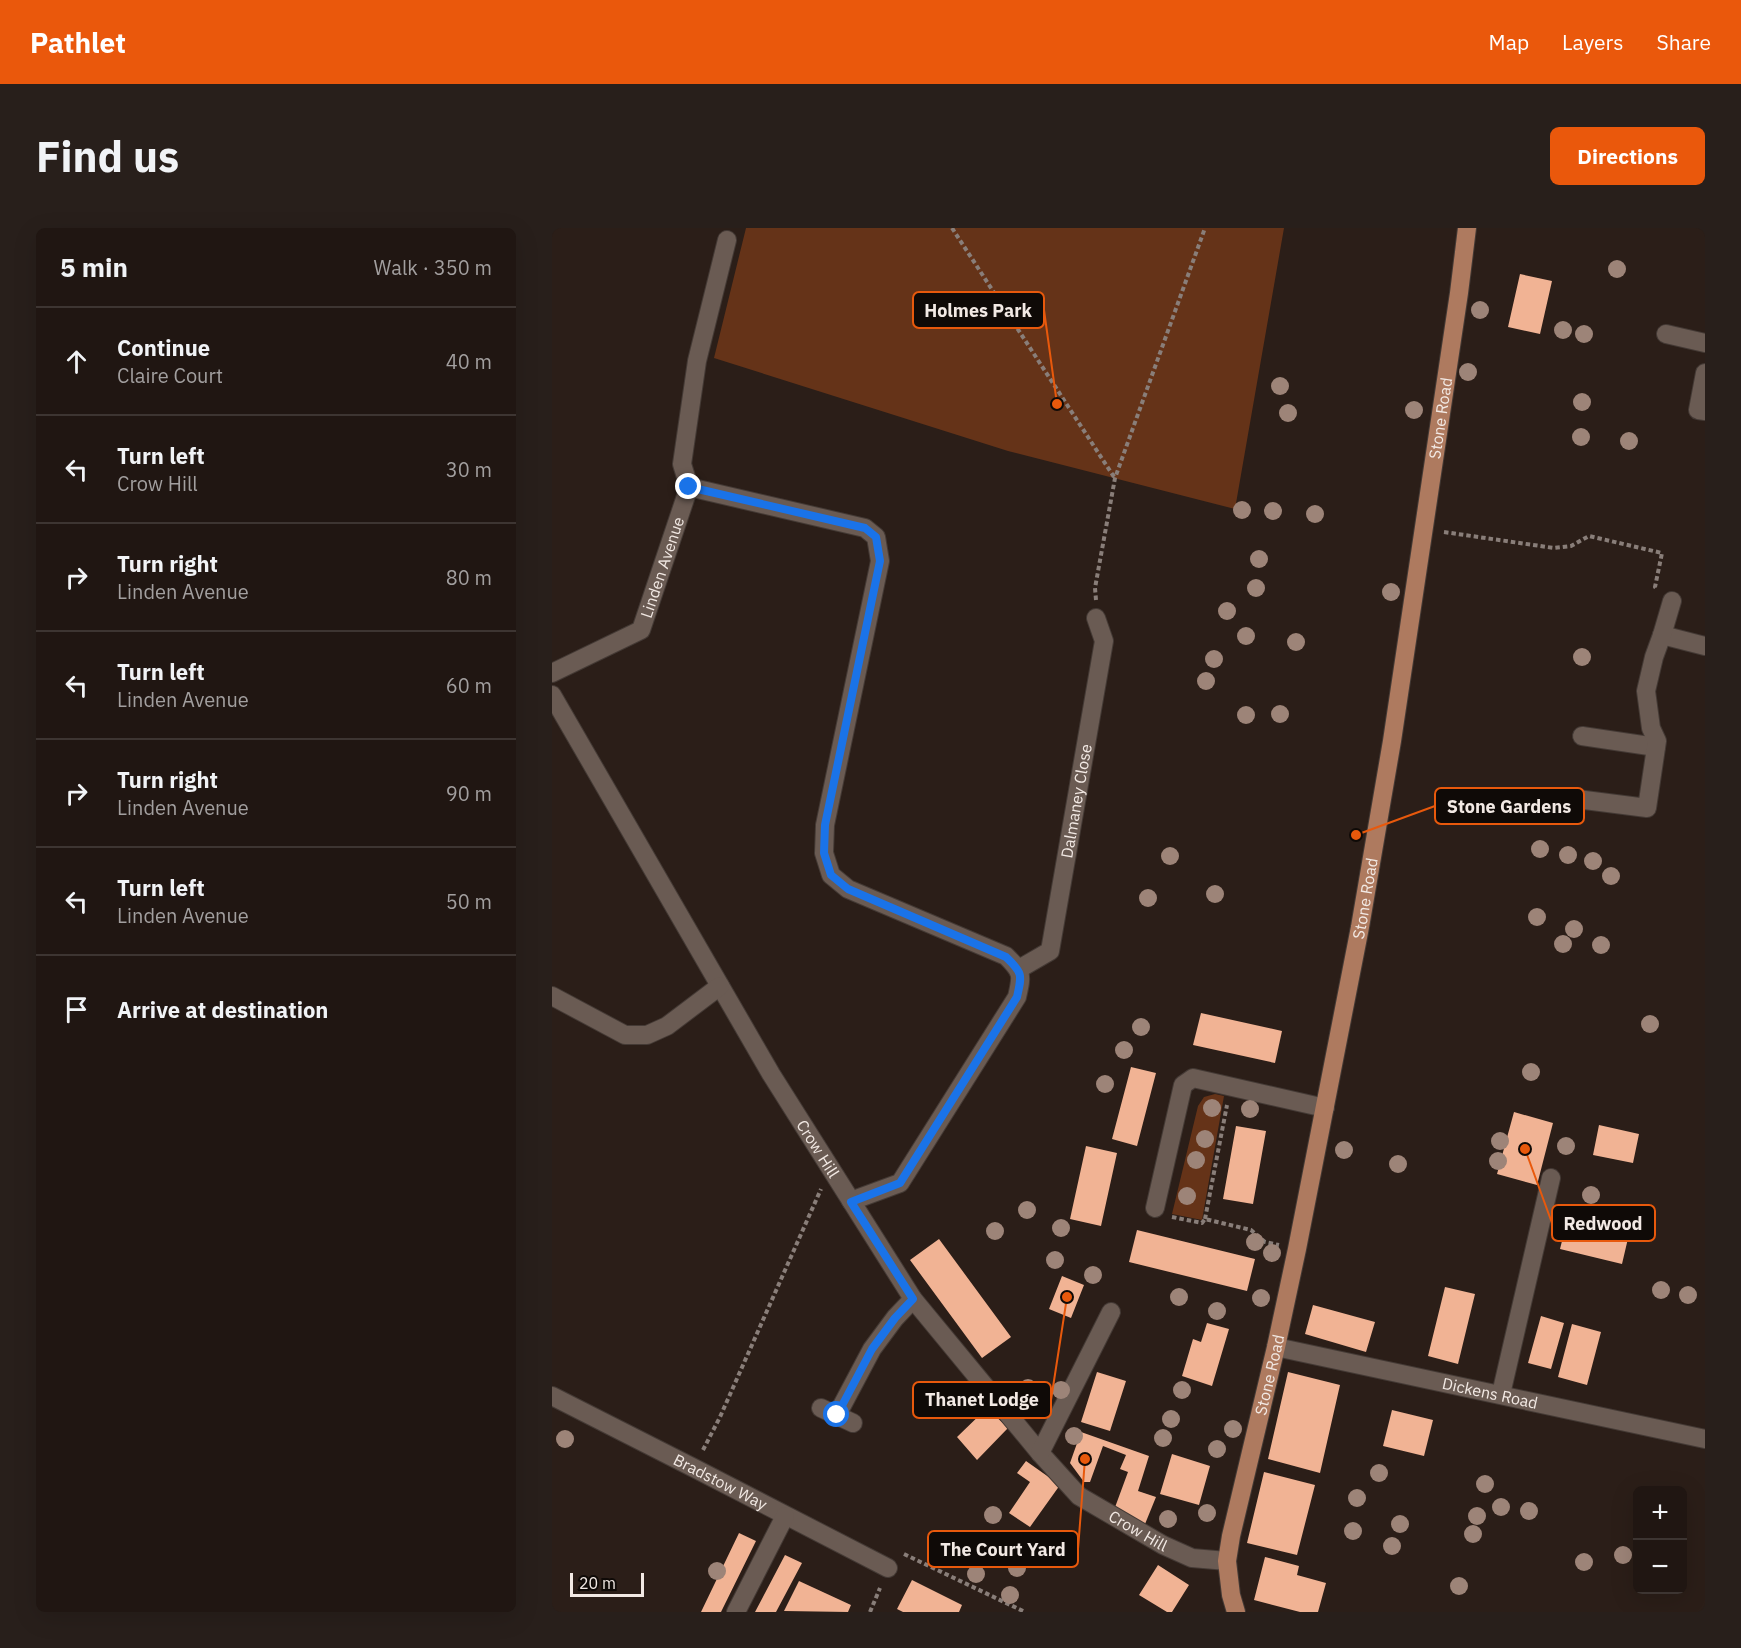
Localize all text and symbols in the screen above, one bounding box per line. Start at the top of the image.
text: Pathlet [30,24,126,61]
text: Map [1489,28,1529,56]
text: Layers [1562,28,1624,56]
text: Share [1657,28,1711,56]
button: Directions [1550,127,1705,185]
text: Find us [36,129,179,184]
text: 5 min [60,250,128,284]
text: Walk · 350 m [374,254,492,281]
callout: Holmes Park [913,292,1044,328]
text: Holmes Park [924,299,1032,322]
text: Continue [117,333,210,362]
icon: ahead [60,345,93,378]
text: 40 m [446,348,492,375]
text: Claire Court [117,362,223,389]
street label: Stone Road [1424,376,1456,460]
text: Turn left [117,441,205,470]
icon: left [60,453,93,486]
text: 30 m [446,456,492,483]
text: Crow Hill [117,470,198,497]
route end [675,473,701,499]
street label: Linden Avenue [636,514,688,621]
text: Turn right [117,549,218,578]
icon: right [60,561,93,594]
text: 80 m [446,564,492,591]
text: Linden Avenue [117,578,249,605]
text: Turn left [117,657,205,686]
icon: left [60,669,93,702]
text: 60 m [446,672,492,699]
text: Linden Avenue [117,686,249,713]
street label: Dalmaney Close [1056,742,1096,860]
text: Turn right [117,765,218,794]
icon: right [60,777,93,810]
text: 90 m [446,780,492,807]
callout: Stone Gardens [1435,788,1584,824]
text: Linden Avenue [117,794,249,821]
text: Stone Gardens [1447,795,1571,818]
street label: Stone Road [1348,856,1382,941]
text: Turn left [117,873,205,902]
icon: left [60,885,93,918]
text: 50 m [446,888,492,915]
text: Linden Avenue [117,902,249,929]
icon: arrive [60,993,93,1026]
text: Arrive at destination [117,995,328,1024]
street label: Crow Hill [792,1116,844,1181]
callout: Redwood [1552,1205,1655,1241]
text: Redwood [1563,1212,1643,1235]
street label: Stone Road [1250,1333,1288,1417]
street label: Dickens Road [1440,1373,1540,1413]
callout: Thanet Lodge [913,1382,1051,1418]
text: Thanet Lodge [925,1388,1039,1411]
route start [823,1401,849,1427]
street label: Bradstow Way [670,1449,771,1514]
map controls [1633,1486,1687,1594]
button: + [1633,1486,1687,1540]
street label: Crow Hill [1105,1506,1170,1556]
callout: The Court Yard [928,1531,1078,1567]
text: The Court Yard [940,1538,1066,1561]
button: − [1633,1540,1687,1594]
scale bar [570,1570,644,1598]
text: 20 m [579,1573,616,1593]

